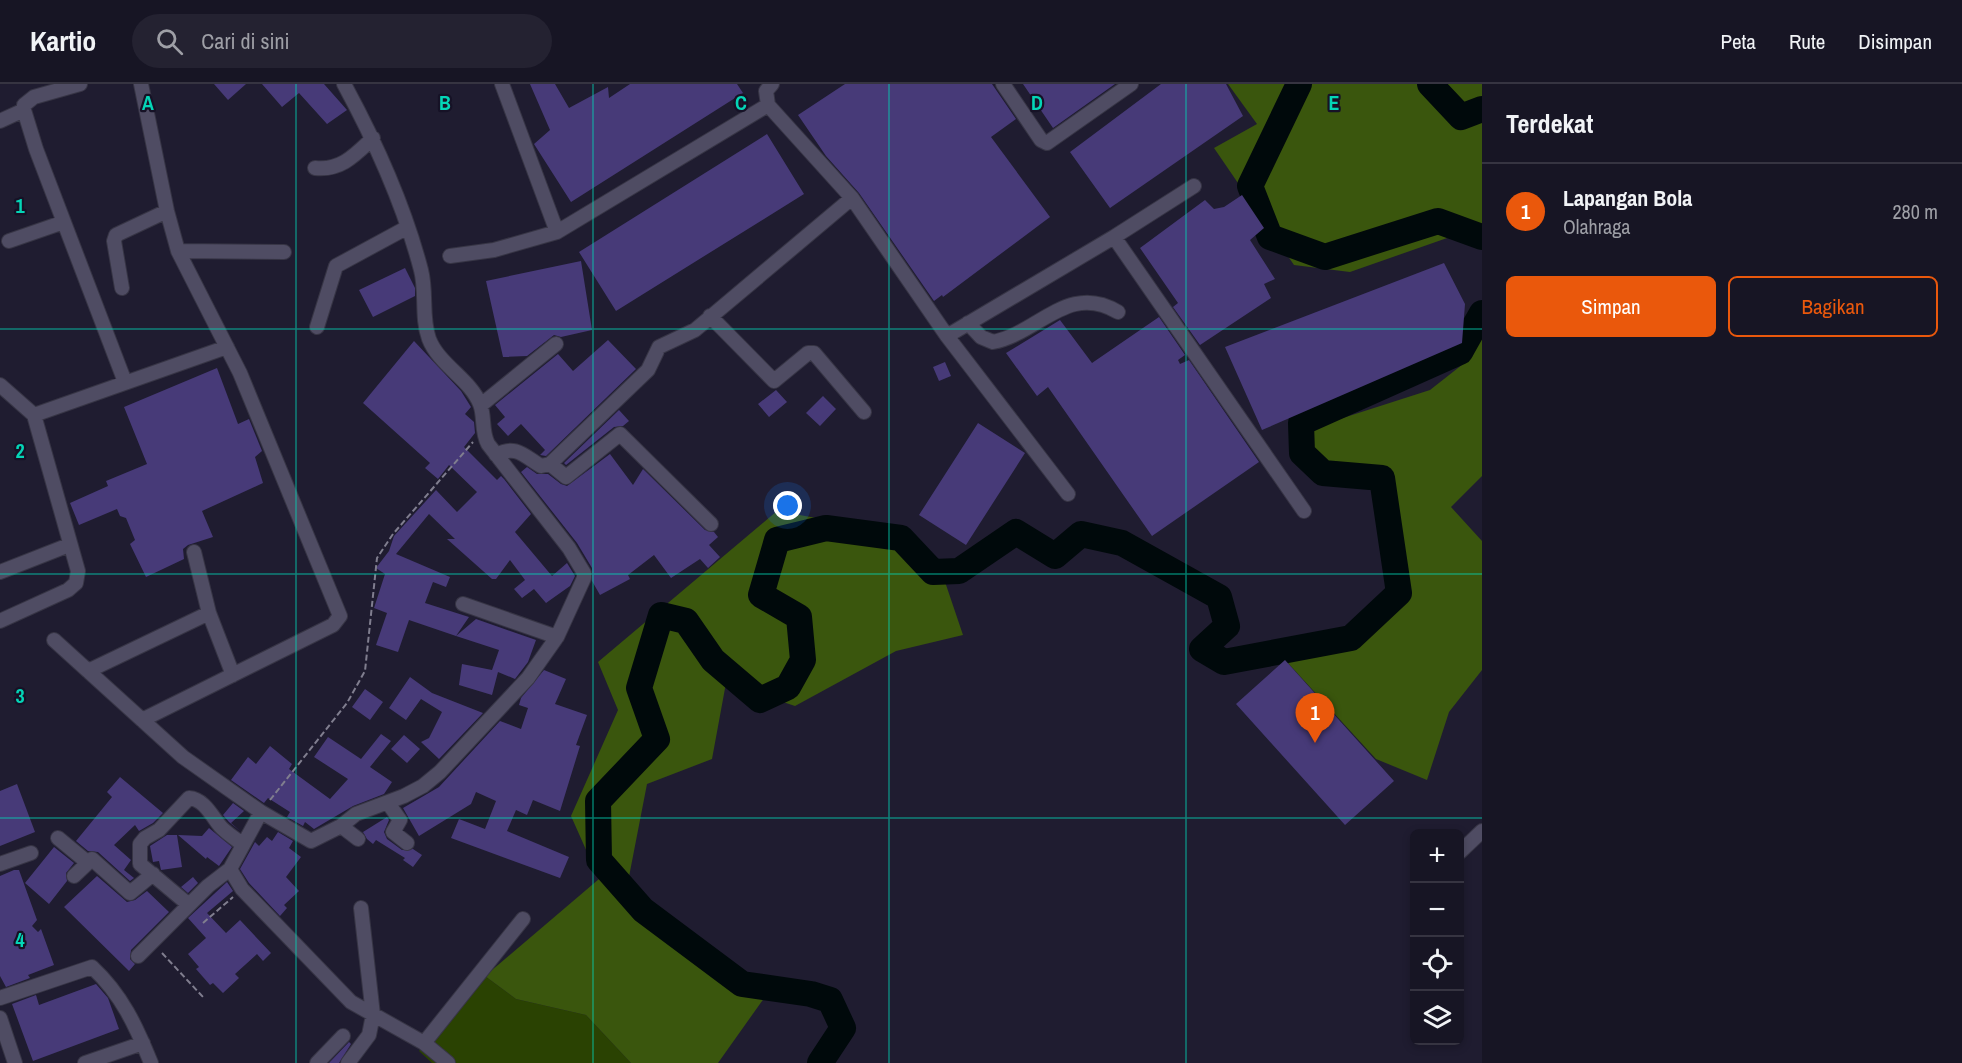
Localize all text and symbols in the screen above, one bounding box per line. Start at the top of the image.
search box [132,14,552,68]
text: Kartio [30,22,96,60]
icon: search [153,25,186,58]
text: Cari di sini [201,26,290,56]
text: Peta [1720,27,1756,56]
text: Rute [1789,27,1825,56]
text: Disimpan [1858,27,1932,56]
text: A [142,89,154,116]
text: B [439,89,451,116]
text: C [735,89,747,116]
text: D [1031,89,1043,116]
text: E [1329,89,1340,116]
text: Terdekat [1506,106,1593,141]
text: Lapangan Bola [1563,183,1692,213]
text: 1 [15,192,25,219]
text: 1 [1521,198,1530,225]
text: 280 m [1892,198,1938,225]
text: Olahraga [1563,213,1630,240]
button: Simpan [1506,276,1716,337]
button: Bagikan [1728,276,1938,337]
text: 2 [15,437,25,464]
your location [773,491,802,520]
text: 3 [15,682,25,709]
pin: 1 [1296,694,1334,743]
map controls [1410,829,1464,1045]
button: + [1410,829,1464,883]
button: − [1410,883,1464,937]
text: 4 [15,926,25,953]
button: locate [1410,937,1464,991]
button: layers [1410,991,1464,1045]

